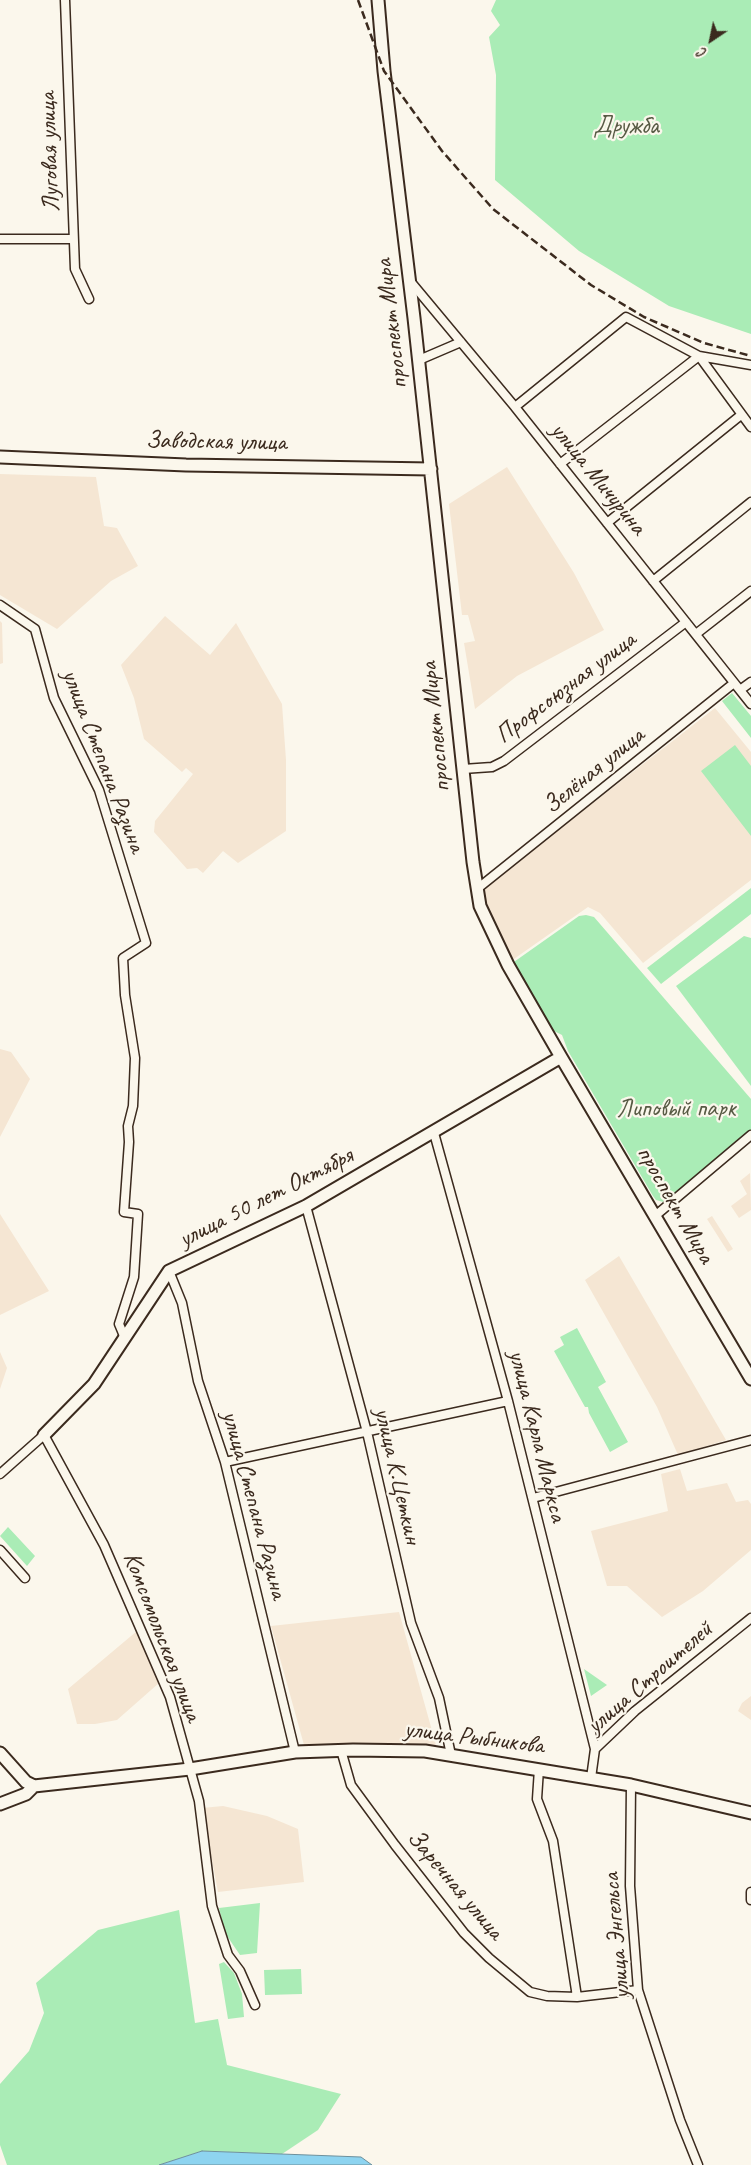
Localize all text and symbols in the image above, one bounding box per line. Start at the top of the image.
north arrow [686,15,736,65]
text: С [695,44,710,62]
street label: Луговая улица [33,91,67,213]
park label: Дружба [593,111,659,141]
street label: проспект Мира [369,257,415,391]
street label: улица Мичурина [543,416,653,542]
street label: Заводская улица [145,426,287,458]
street label: Профсоюзная улица [490,625,642,751]
street label: проспект Мира [414,660,458,794]
street label: улица Степана Разина [54,665,152,857]
street label: Зелёная улица [537,721,651,821]
park label: Липовый парк [616,1094,736,1124]
street label: улица 50 лет Октября [174,1141,358,1255]
street label: проспект Мира [629,1141,721,1269]
street label: улица Карла Маркса [501,1347,573,1525]
street label: улица К.Цеткин [367,1405,427,1547]
street label: улица Степана Разина [214,1408,294,1602]
street label: Комсомольская улица [116,1548,208,1726]
street label: улица Строителей [581,1615,719,1741]
street label: улица Рыбникова [403,1715,545,1761]
street label: Заречная улица [400,1824,510,1946]
street label: улица Энгельса [597,1872,637,2000]

